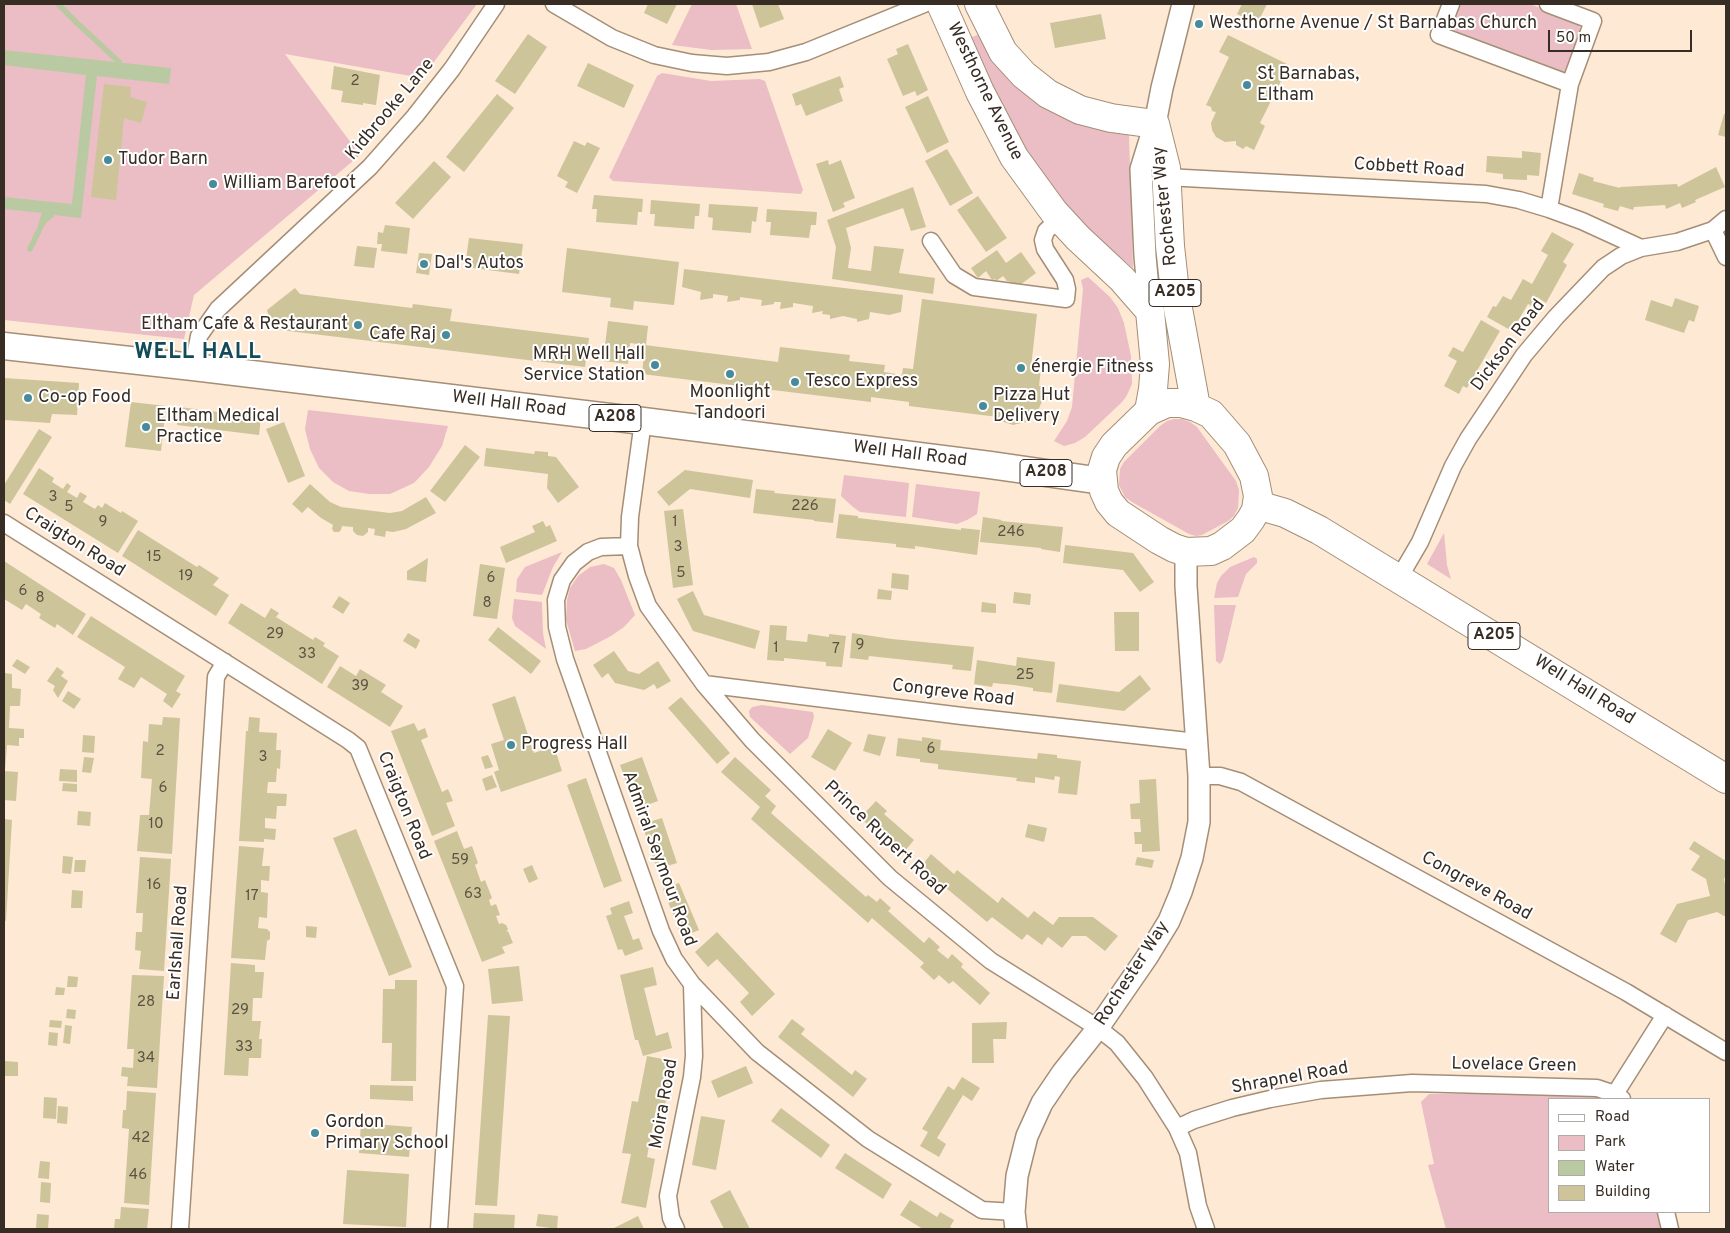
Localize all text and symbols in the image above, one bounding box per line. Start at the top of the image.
place label: Westhorne Avenue / St Barnabas Church [1209,13,1537,35]
marker: Westhorne Avenue / St Barnabas Church [1193,18,1205,30]
street label: Westhorne Avenue [941,20,1027,164]
scale bar [1550,20,1694,52]
text: 50 m [1556,29,1591,48]
street label: Kidbrooke Lane [342,55,440,165]
place label: St Barnabas, Eltham [1257,64,1359,106]
house number: 2 [350,73,360,91]
marker: St Barnabas, Eltham [1241,79,1253,91]
street label: Rochester Way [1149,145,1183,267]
place label: Tudor Barn [118,149,208,171]
marker: Tudor Barn [102,154,114,166]
street label: Cobbett Road [1353,154,1465,184]
place label: William Barefoot [223,173,356,195]
marker: William Barefoot [207,178,219,190]
place label: Dal's Autos [434,253,524,275]
marker: Dal's Autos [418,258,430,270]
road number: A205 [1149,280,1201,306]
street label: Dickson Road [1467,296,1551,396]
place label: Eltham Cafe & Restaurant [141,314,348,336]
marker: Eltham Cafe & Restaurant [352,319,364,331]
place label: Cafe Raj [369,324,436,346]
marker: Cafe Raj [440,329,452,341]
district label: WELL HALL [133,341,263,367]
place label: MRH Well Hall Service Station [523,344,645,386]
place label: énergie Fitness [1031,357,1154,379]
marker: MRH Well Hall Service Station [649,359,661,371]
marker: énergie Fitness [1015,362,1027,374]
marker: Moonlight Tandoori [724,368,736,380]
place label: Tesco Express [805,371,918,393]
marker: Tesco Express [789,376,801,388]
place label: Moonlight Tandoori [689,382,771,424]
place label: Pizza Hut Delivery [993,385,1070,428]
place label: Co-op Food [38,387,131,409]
street label: Well Hall Road [451,387,567,423]
marker: Co-op Food [22,392,34,404]
marker: Pizza Hut Delivery [977,400,989,412]
road number: A208 [589,404,641,432]
place label: Eltham Medical Practice [156,406,280,448]
marker: Eltham Medical Practice [140,421,152,433]
street label: Well Hall Road [852,437,968,473]
road number: A208 [1020,459,1072,486]
house number: 3 [48,489,58,507]
house number: 226 [791,498,819,516]
house number: 5 [64,499,74,517]
street label: Craigton Road [19,503,129,583]
house number: 9 [99,514,107,532]
house number: 1 [672,514,678,532]
house number: 246 [997,524,1025,542]
house number: 3 [673,539,683,557]
house number: 15 [147,549,161,567]
house number: 5 [676,565,686,583]
house number: 19 [179,568,193,586]
house number: 6 [487,570,495,588]
house number: 6 [19,583,27,601]
house number: 8 [35,590,45,608]
house number: 8 [482,595,492,613]
road number: A205 [1468,622,1520,650]
house number: 29 [266,626,284,644]
house number: 9 [856,637,864,655]
house number: 1 [773,640,779,658]
house number: 7 [832,641,840,659]
house number: 33 [298,646,316,664]
street label: Well Hall Road [1530,651,1638,731]
house number: 25 [1016,667,1034,685]
street label: Congreve Road [891,676,1015,712]
house number: 39 [351,678,369,696]
place label: Progress Hall [521,734,628,756]
marker: Progress Hall [505,739,517,751]
house number: 6 [927,741,935,759]
house number: 2 [155,743,165,761]
house number: 3 [258,749,268,767]
street label: Craigton Road [371,749,435,863]
street label: Admiral Seymour Road [616,768,700,950]
street label: Prince Rupert Road [819,777,949,901]
house number: 6 [159,780,167,798]
house number: 10 [148,816,164,834]
street label: Congreve Road [1417,848,1535,926]
house number: 59 [451,852,469,870]
house number: 16 [147,877,161,895]
street label: Earlshall Road [164,885,194,1001]
house number: 63 [464,886,482,904]
house number: 17 [245,888,259,906]
street label: Rochester Way [1091,918,1175,1030]
house number: 28 [137,994,155,1012]
house number: 29 [231,1002,249,1020]
house number: 33 [235,1039,253,1057]
house number: 34 [137,1050,155,1068]
street label: Lovelace Green [1451,1054,1577,1078]
street label: Moira Road [646,1057,684,1151]
street label: Shrapnel Road [1230,1058,1350,1100]
legend [1548,1098,1710,1213]
text: Road [1595,1108,1630,1127]
place label: Gordon Primary School [325,1112,449,1154]
marker: Gordon Primary School [309,1127,321,1139]
house number: 42 [132,1130,150,1148]
text: Park [1595,1133,1626,1152]
text: Water [1595,1158,1634,1177]
house number: 46 [129,1167,147,1185]
text: Building [1595,1183,1650,1202]

